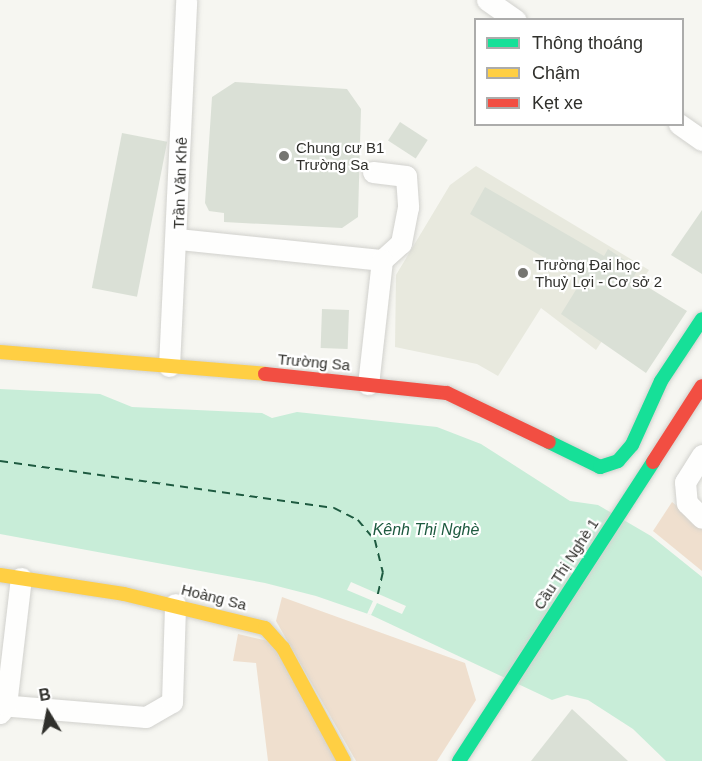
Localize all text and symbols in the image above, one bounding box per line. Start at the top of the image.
legend [474,18,684,126]
text: Thông thoáng [532,33,643,53]
text: Chậm [532,63,580,83]
text: Kẹt xe [532,93,583,113]
street label: Trần Văn Khê [169,137,191,229]
place label: Chung cư B1 Trường Sa [296,138,384,173]
marker: Chung cư B1 Trường Sa [277,149,291,163]
place label: Trường Đại học Thuỷ Lợi - Cơ sở 2 [535,255,662,290]
marker: Trường Đại học Thuỷ Lợi - Cơ sở 2 [516,266,530,280]
street label: Trường Sa [277,350,351,374]
street label: Cầu Thị Nghè 1 [530,515,602,613]
water label: Kênh Thị Nghè [373,520,479,540]
street label: Hoàng Sa [179,580,249,614]
north arrow [18,683,78,743]
text: B [38,685,52,704]

